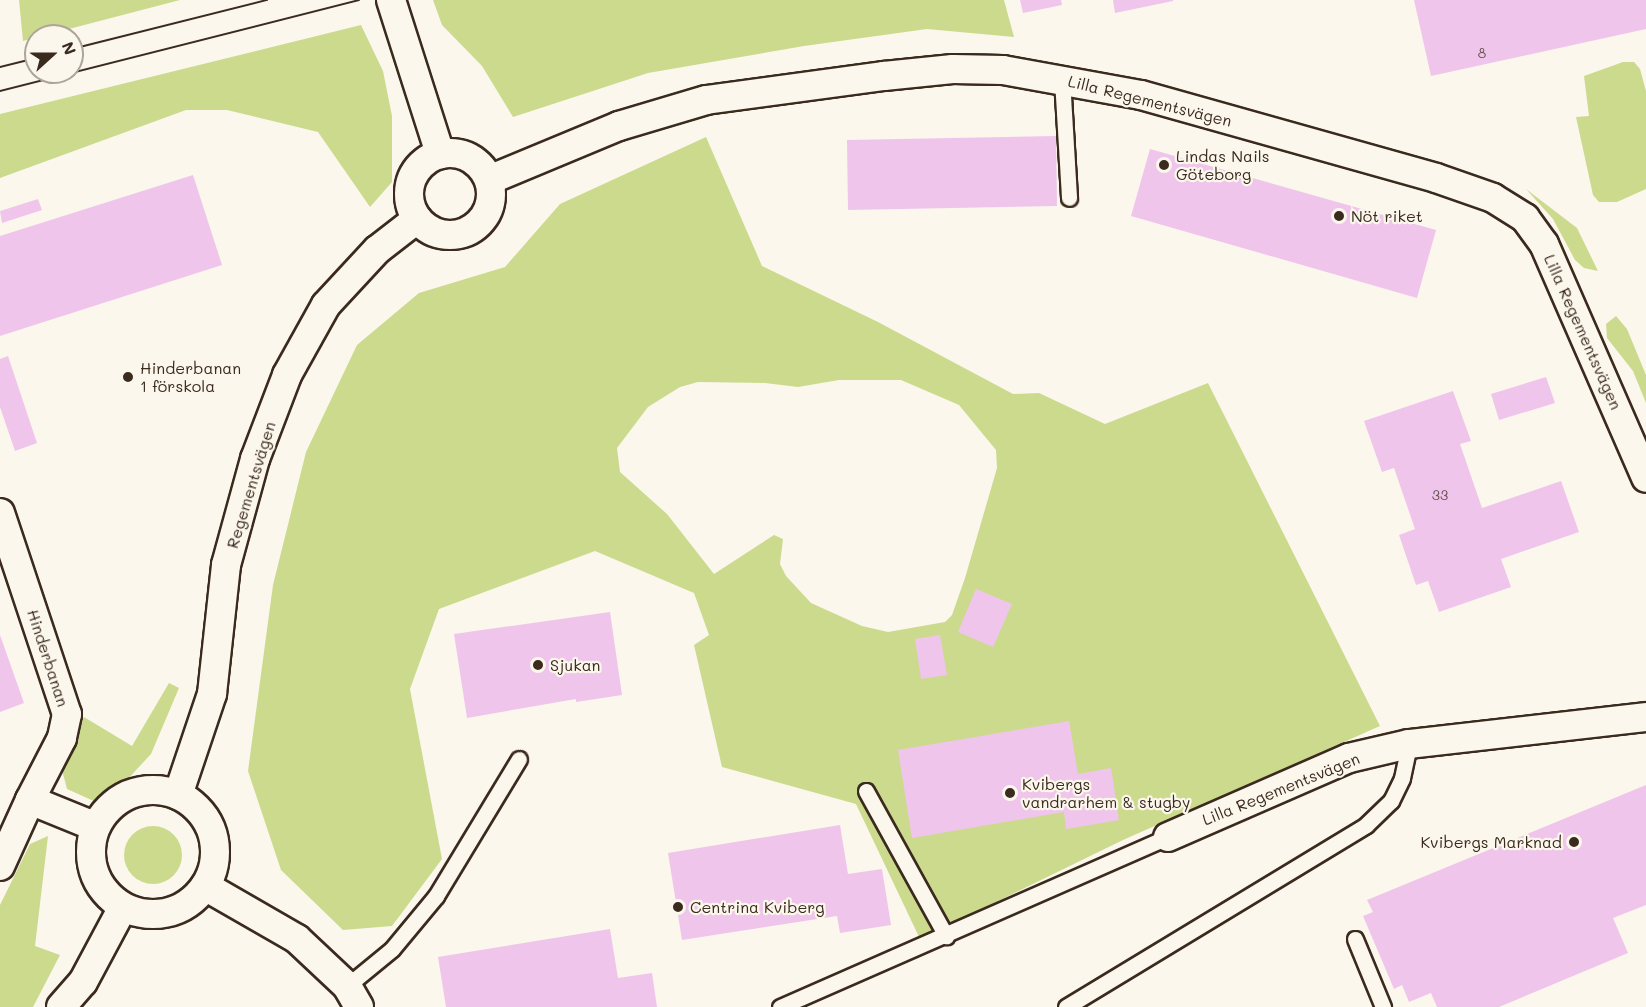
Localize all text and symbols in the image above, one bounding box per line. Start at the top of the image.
north arrow [24,24,84,84]
text: N [57,39,81,58]
house number: 8 [1478,45,1486,61]
street label: Lilla Regementsvägen [1066,71,1234,131]
place label: Lindas Nails Göteborg [1176,146,1270,184]
marker: Lindas Nails Göteborg [1157,158,1171,172]
place label: Nöt riket [1351,206,1423,226]
marker: Nöt riket [1332,209,1346,223]
street label: Lilla Regementsvägen [1540,251,1626,413]
place label: Hinderbanan 1 förskola [140,358,241,396]
marker: Hinderbanan 1 förskola [121,370,135,384]
street label: Regementsvägen [223,419,279,551]
house number: 33 [1432,487,1448,503]
street label: Hinderbanan [23,607,73,709]
place label: Sjukan [550,655,600,675]
marker: Sjukan [531,658,545,672]
street label: Lilla Regementsvägen [1200,749,1362,829]
place label: Kvibergs vandrarhem & stugby [1022,774,1190,812]
marker: Kvibergs vandrarhem & stugby [1003,786,1017,800]
place label: Kvibergs Marknad [1420,832,1562,852]
marker: Kvibergs Marknad [1567,835,1581,849]
place label: Centrina Kviberg [690,897,825,917]
marker: Centrina Kviberg [671,900,685,914]

